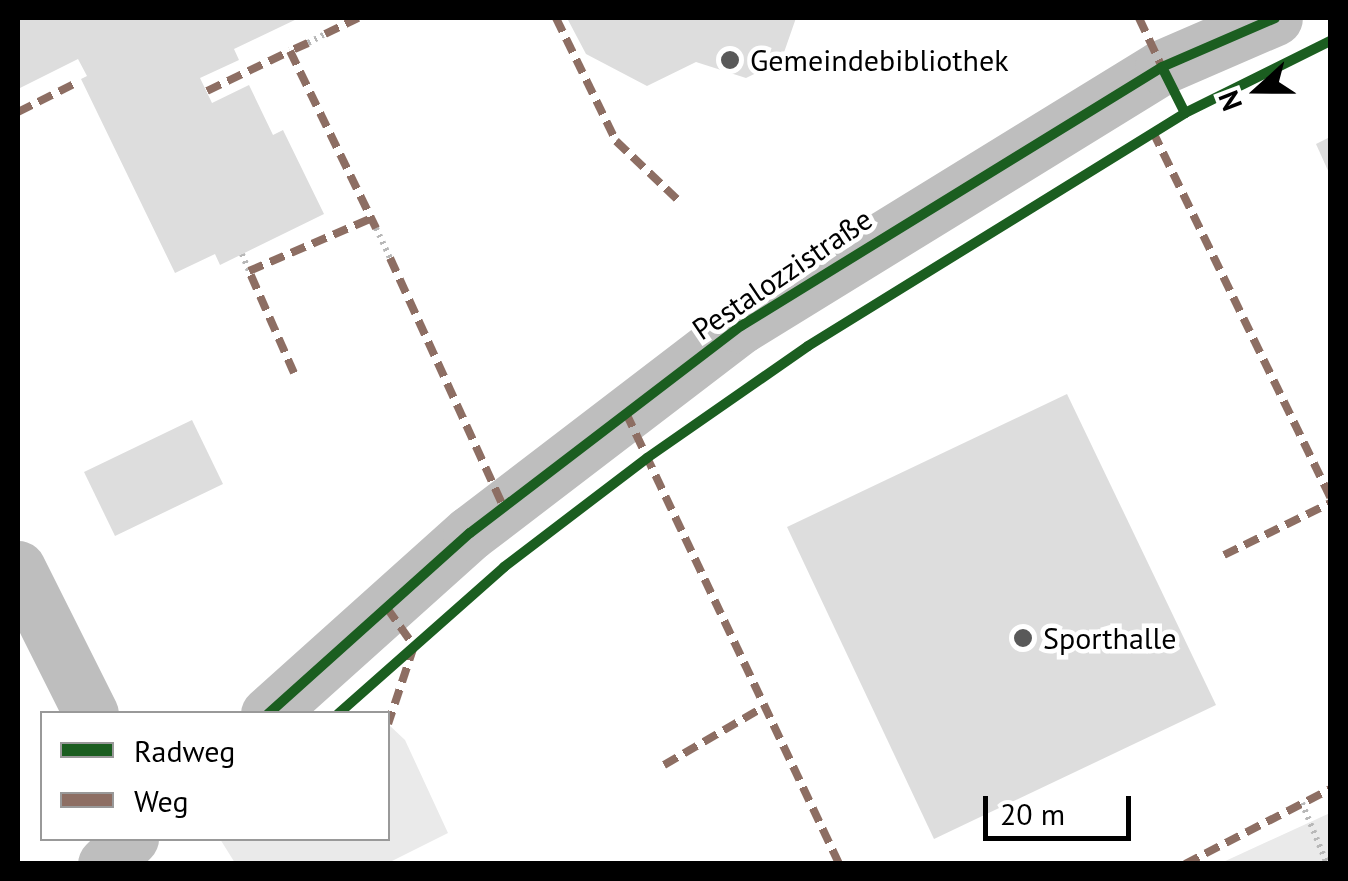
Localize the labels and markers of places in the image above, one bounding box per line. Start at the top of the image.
place label: Gemeindebibliothek [750,42,1009,78]
marker: Gemeindebibliothek [719,49,741,71]
place label: Sporthalle [1043,620,1177,656]
marker: Sporthalle [1012,627,1034,649]

